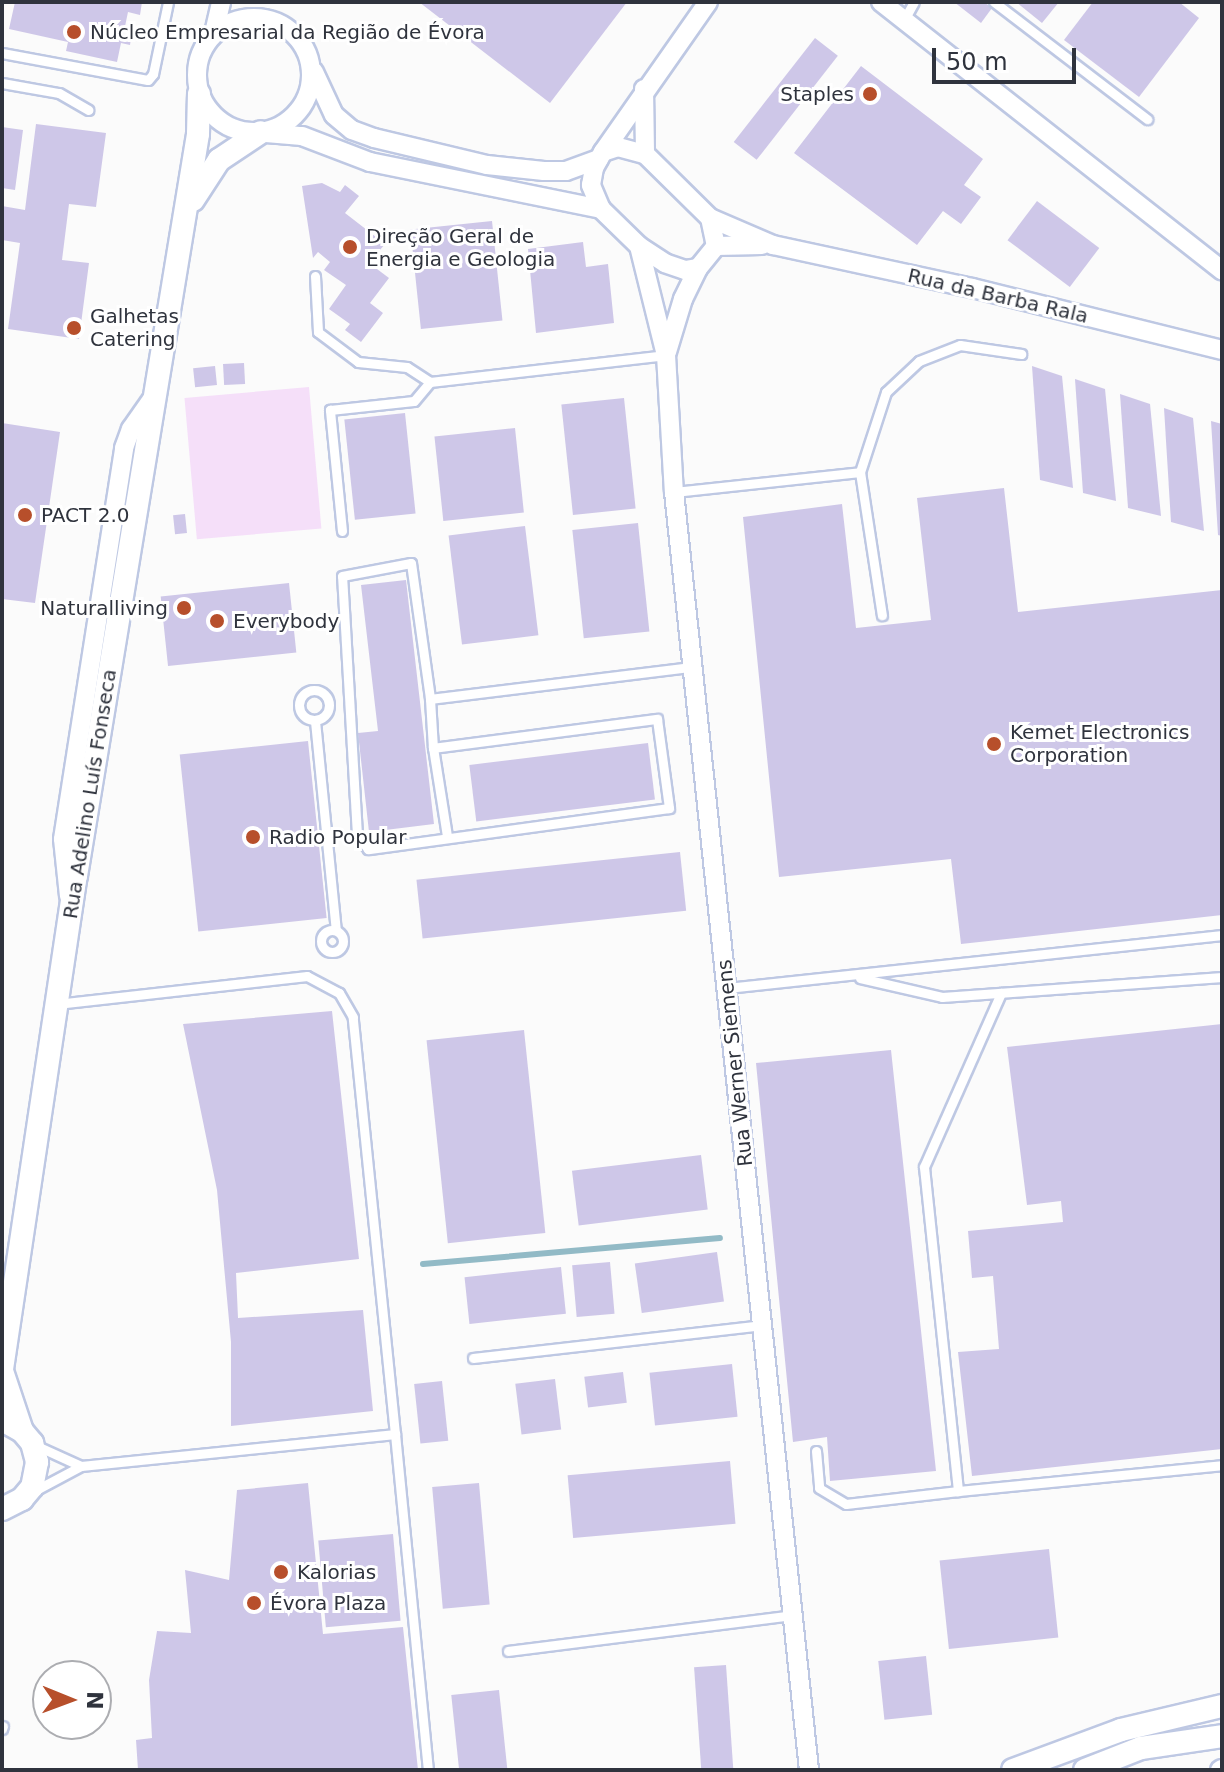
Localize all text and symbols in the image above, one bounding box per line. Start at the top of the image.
place label: Núcleo Empresarial da Região de Évora [90,20,485,44]
marker: Núcleo Empresarial da Região de Évora [65,23,83,41]
scale bar [936,32,1080,82]
text: 50 m [946,48,1008,76]
place label: Staples [780,82,854,106]
marker: Staples [861,85,879,103]
place label: Direção Geral de Energia e Geologia [366,224,555,271]
marker: Direção Geral de Energia e Geologia [341,238,359,256]
street label: Rua da Barba Rala [905,264,1091,328]
place label: Galhetas Catering [90,304,179,351]
marker: Galhetas Catering [65,319,83,337]
place label: PACT 2.0 [41,503,129,527]
marker: PACT 2.0 [16,506,34,524]
place label: Naturalliving [40,596,168,620]
marker: Naturalliving [175,599,193,617]
place label: Everybody [233,609,339,633]
marker: Everybody [208,612,226,630]
street label: Rua Adelino Luís Fonseca [58,667,122,921]
place label: Kemet Electronics Corporation [1010,720,1189,767]
marker: Kemet Electronics Corporation [985,735,1003,753]
place label: Radio Popular [269,825,407,849]
marker: Radio Popular [244,828,262,846]
street label: Rua Werner Siemens [712,958,758,1168]
place label: Kalorias [297,1560,376,1584]
marker: Kalorias [272,1563,290,1581]
place label: Évora Plaza [270,1591,386,1615]
marker: Évora Plaza [245,1594,263,1612]
north arrow [32,1660,112,1740]
text: N [82,1691,107,1710]

